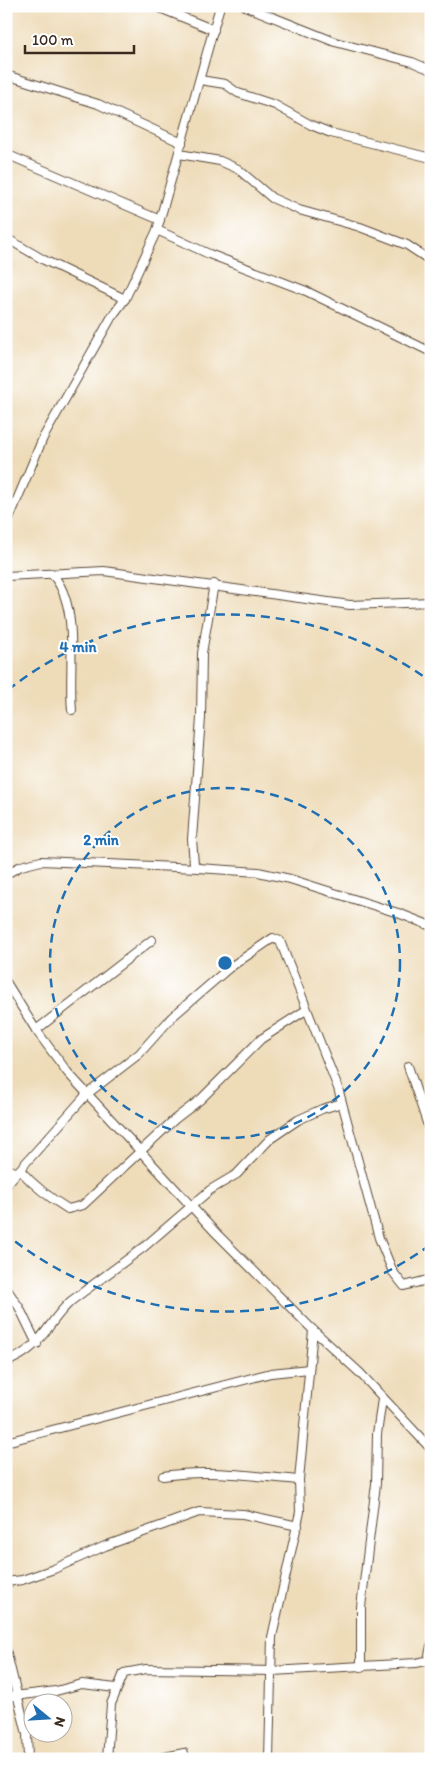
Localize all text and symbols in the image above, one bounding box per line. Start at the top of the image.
scale bar [25,22,134,54]
text: 100 m [32,31,74,49]
text: 4 min [60,638,97,656]
text: 2 min [83,831,120,849]
centre of rings [216,954,234,972]
north arrow [22,1692,72,1742]
text: N [50,1715,69,1729]

